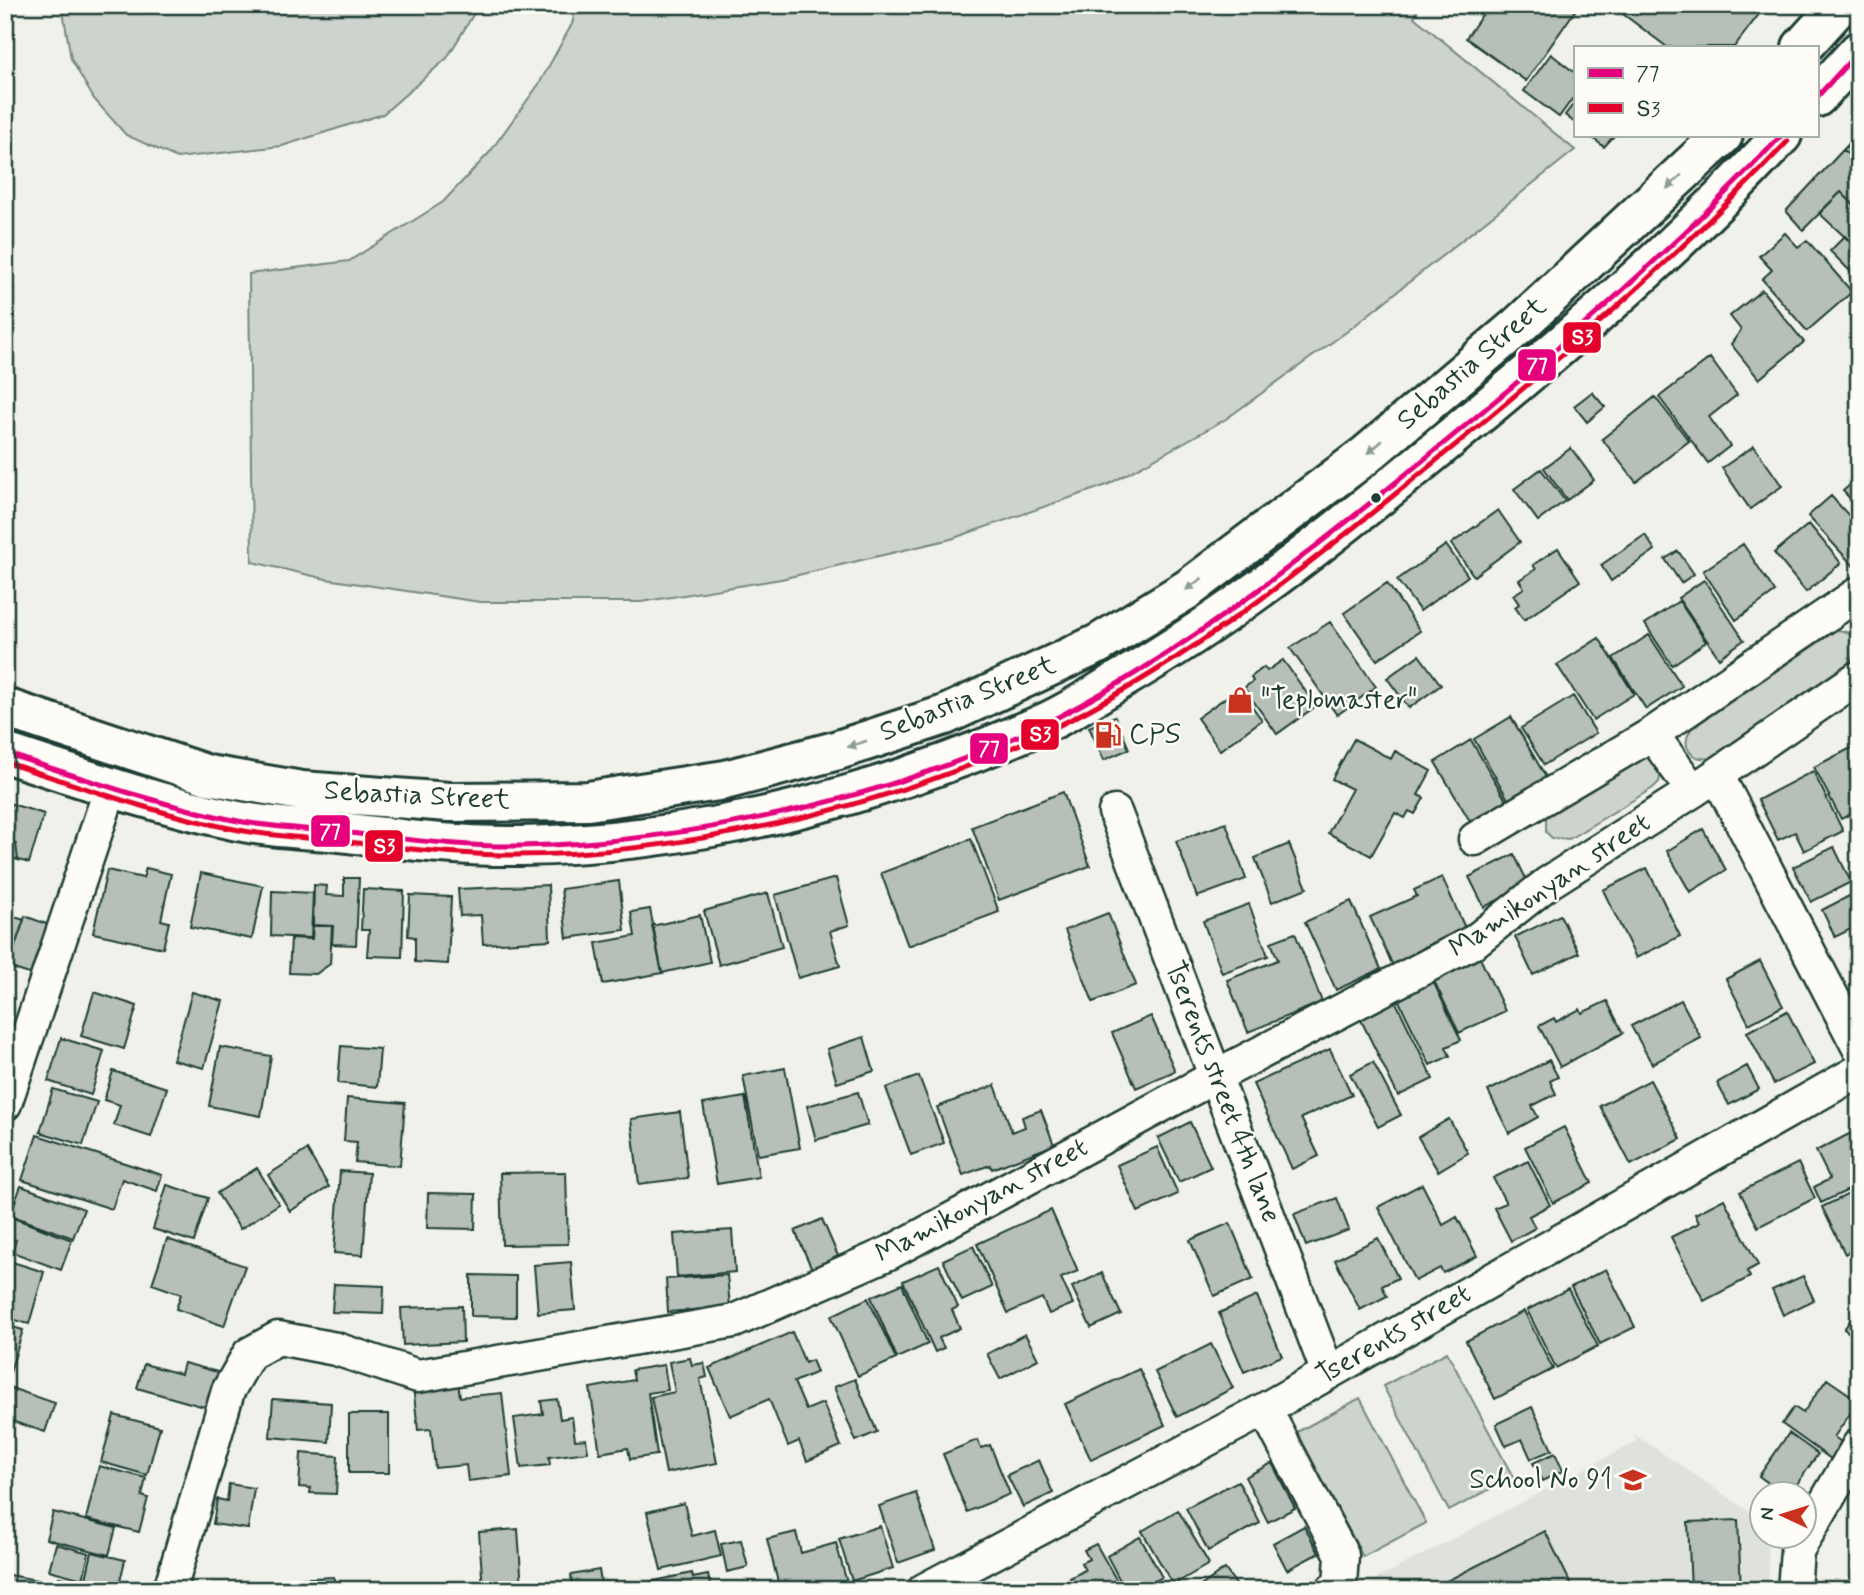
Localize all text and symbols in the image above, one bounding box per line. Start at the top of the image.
legend [1574,46,1818,136]
text: 77 [1636,60,1659,88]
text: Տ3 [1636,96,1661,124]
one-way arrow [1666,174,1683,190]
street label: Sebastia Street [1389,288,1555,439]
line badge: Տ3 [1562,321,1602,354]
text: Տ3 [1571,326,1593,351]
line badge: 77 [1517,348,1557,382]
text: 77 [1526,354,1548,379]
one-way arrow [1367,439,1384,454]
unlabelled marker [1369,491,1383,505]
one-way arrow [1185,577,1203,591]
street label: Sebastia Street [875,647,1062,751]
place label: "Teplomaster" [1261,682,1417,719]
shop icon: "Teplomaster" [1225,685,1255,715]
place label: CPS [1129,717,1181,754]
line badge: Տ3 [1020,718,1060,751]
fuel station icon: CPS [1093,720,1123,750]
text: Տ3 [1029,723,1051,748]
line badge: 77 [969,732,1009,765]
text: 77 [978,737,1000,762]
one-way arrow [846,739,867,750]
street label: Sebastia Street [323,773,512,819]
street label: Mamikonyan street [1442,805,1658,967]
line badge: 77 [310,814,351,848]
text: 77 [319,820,341,845]
line badge: Տ3 [364,829,404,863]
text: Տ3 [373,835,395,860]
street label: Tserents street 4th lane [1155,956,1289,1228]
street label: Mamikonyan street [869,1129,1095,1273]
street label: Tserents street [1310,1276,1478,1394]
place label: School No 91 [1469,1462,1612,1499]
school or university icon: School No 91 [1618,1465,1648,1495]
north arrow [1748,1480,1818,1550]
text: N [1755,1507,1780,1521]

